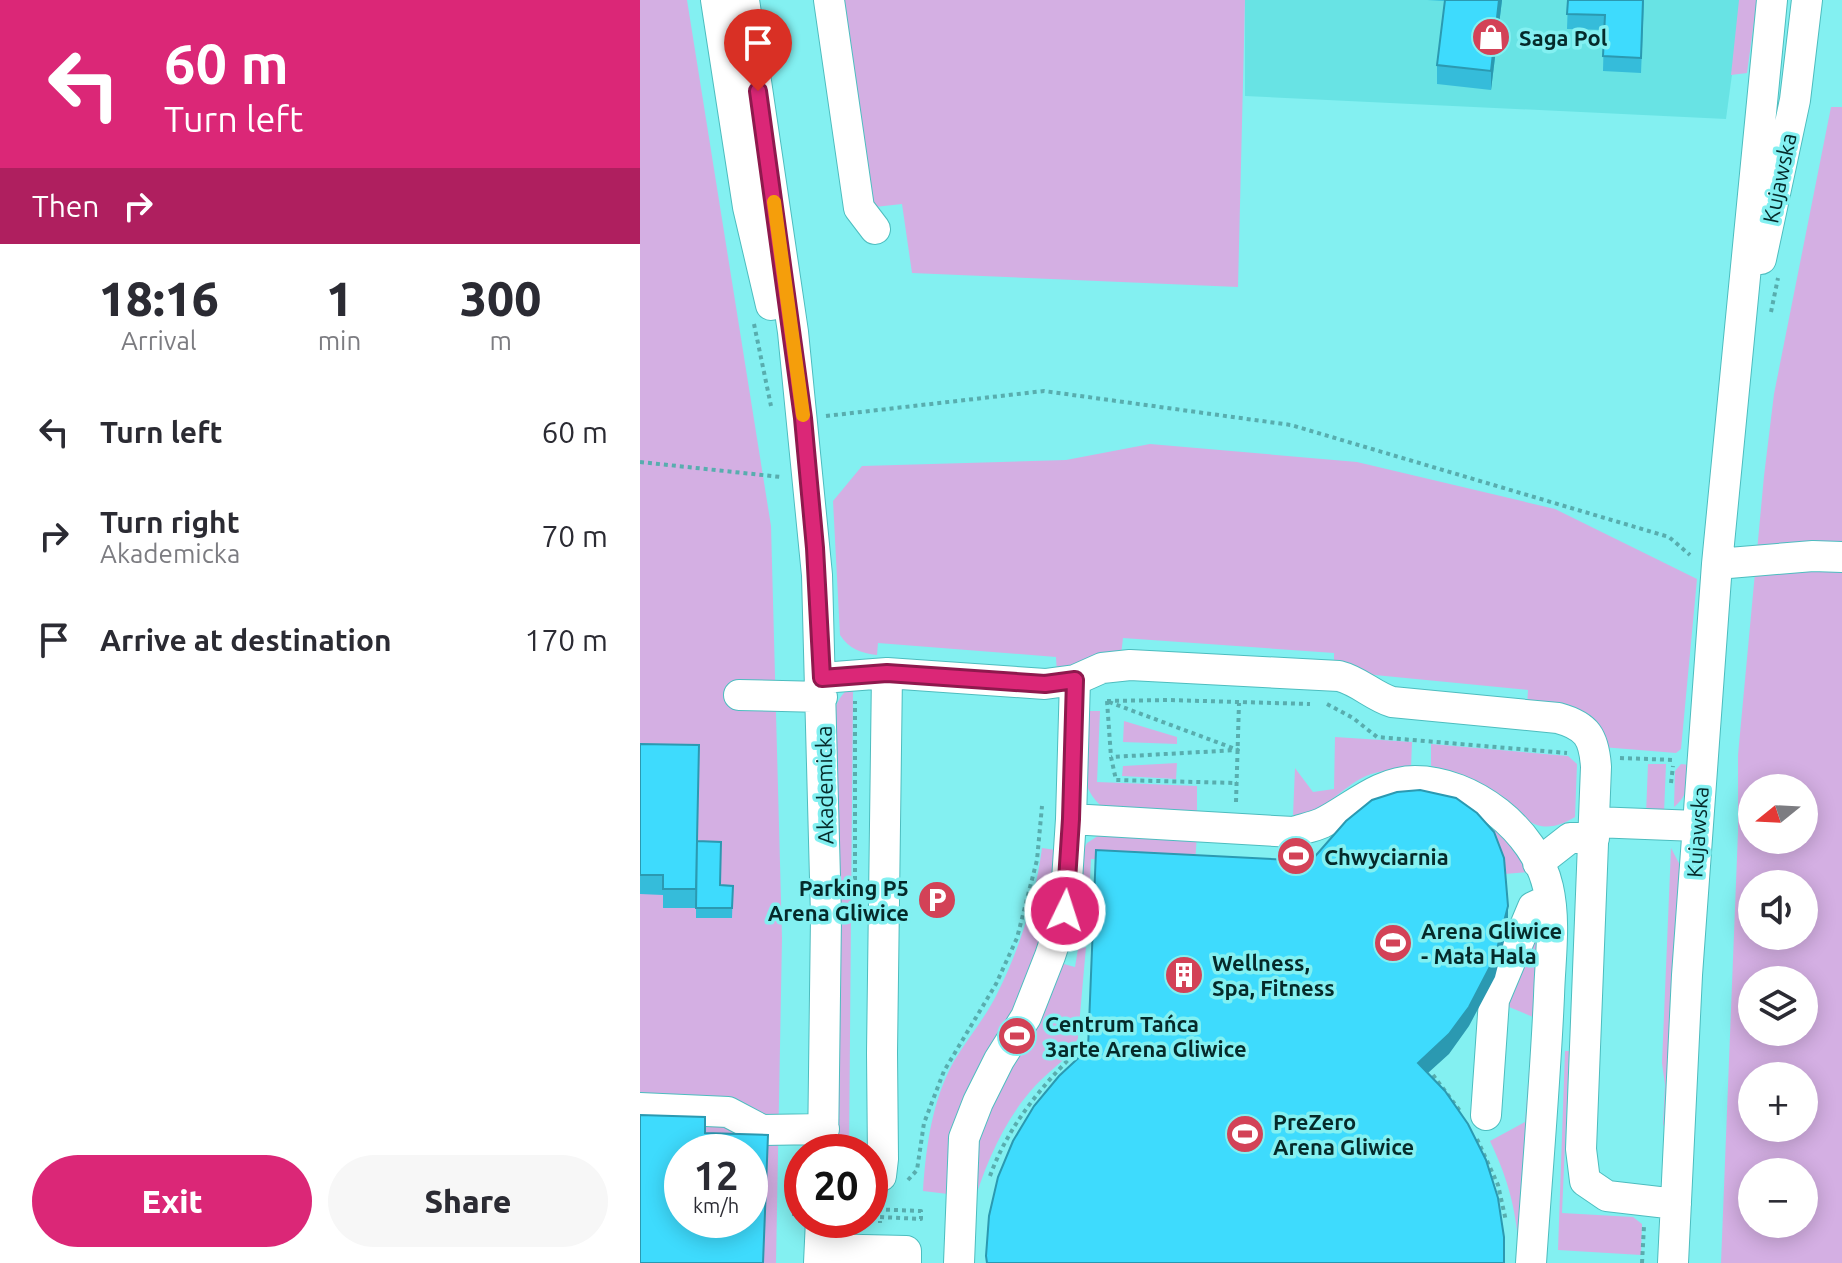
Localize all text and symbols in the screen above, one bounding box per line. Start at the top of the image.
pin [724,9,792,91]
shop icon: Saga Pol [1470,16,1512,58]
icon: arrive [736,21,780,65]
place label: Saga Pol [1519,25,1608,50]
icon: left [32,32,136,136]
text: 60 m [164,32,289,95]
text: Turn left [164,98,303,139]
street label: Kujawska [1757,131,1801,225]
icon: right [116,184,160,228]
text: Then [32,189,100,223]
text: 18:16 [99,271,219,325]
text: 1 [326,271,353,325]
text: 300 [460,271,541,325]
text: Arrival [121,326,197,355]
text: min [318,326,361,355]
text: m [489,326,512,355]
icon: left [32,410,76,454]
text: Turn left [100,415,222,449]
text: 60 m [541,415,608,449]
text: Turn right [100,505,240,539]
icon: right [32,514,76,558]
text: 70 m [541,519,608,553]
text: Akademicka [100,539,240,568]
icon: arrive [32,618,76,662]
text: Arrive at destination [100,623,392,657]
text: 170 m [524,623,608,657]
street label: Akademicka [810,725,838,845]
north arrow [1738,774,1818,854]
map controls [1738,774,1818,1238]
street label: Kujawska [1681,785,1713,879]
sports icon: Chwyciarnia [1275,835,1317,877]
place label: Chwyciarnia [1324,844,1449,869]
position arrow [1023,869,1107,953]
button: sound [1738,870,1818,950]
place label: Parking P5 Arena Gliwice [768,875,909,925]
parking icon: Parking P5 Arena Gliwice [916,879,958,921]
place label: Arena Gliwice - Mała Hala [1421,918,1562,968]
sports icon: Arena Gliwice - Mała Hala [1372,922,1414,964]
place label: Wellness, Spa, Fitness [1212,950,1335,1000]
building icon: Wellness, Spa, Fitness [1163,954,1205,996]
button: layers [1738,966,1818,1046]
place label: Centrum Tańca 3arte Arena Gliwice [1045,1011,1247,1061]
sports icon: Centrum Tańca 3arte Arena Gliwice [996,1015,1038,1057]
button: + [1738,1062,1818,1142]
place label: PreZero Arena Gliwice [1273,1109,1414,1159]
sports icon: PreZero Arena Gliwice [1224,1113,1266,1155]
speed limit sign: 20 [784,1134,888,1238]
text: 12 [693,1153,739,1198]
button: Exit [32,1155,312,1247]
button: Share [328,1155,608,1247]
button: − [1738,1158,1818,1238]
text: km/h [693,1194,739,1217]

